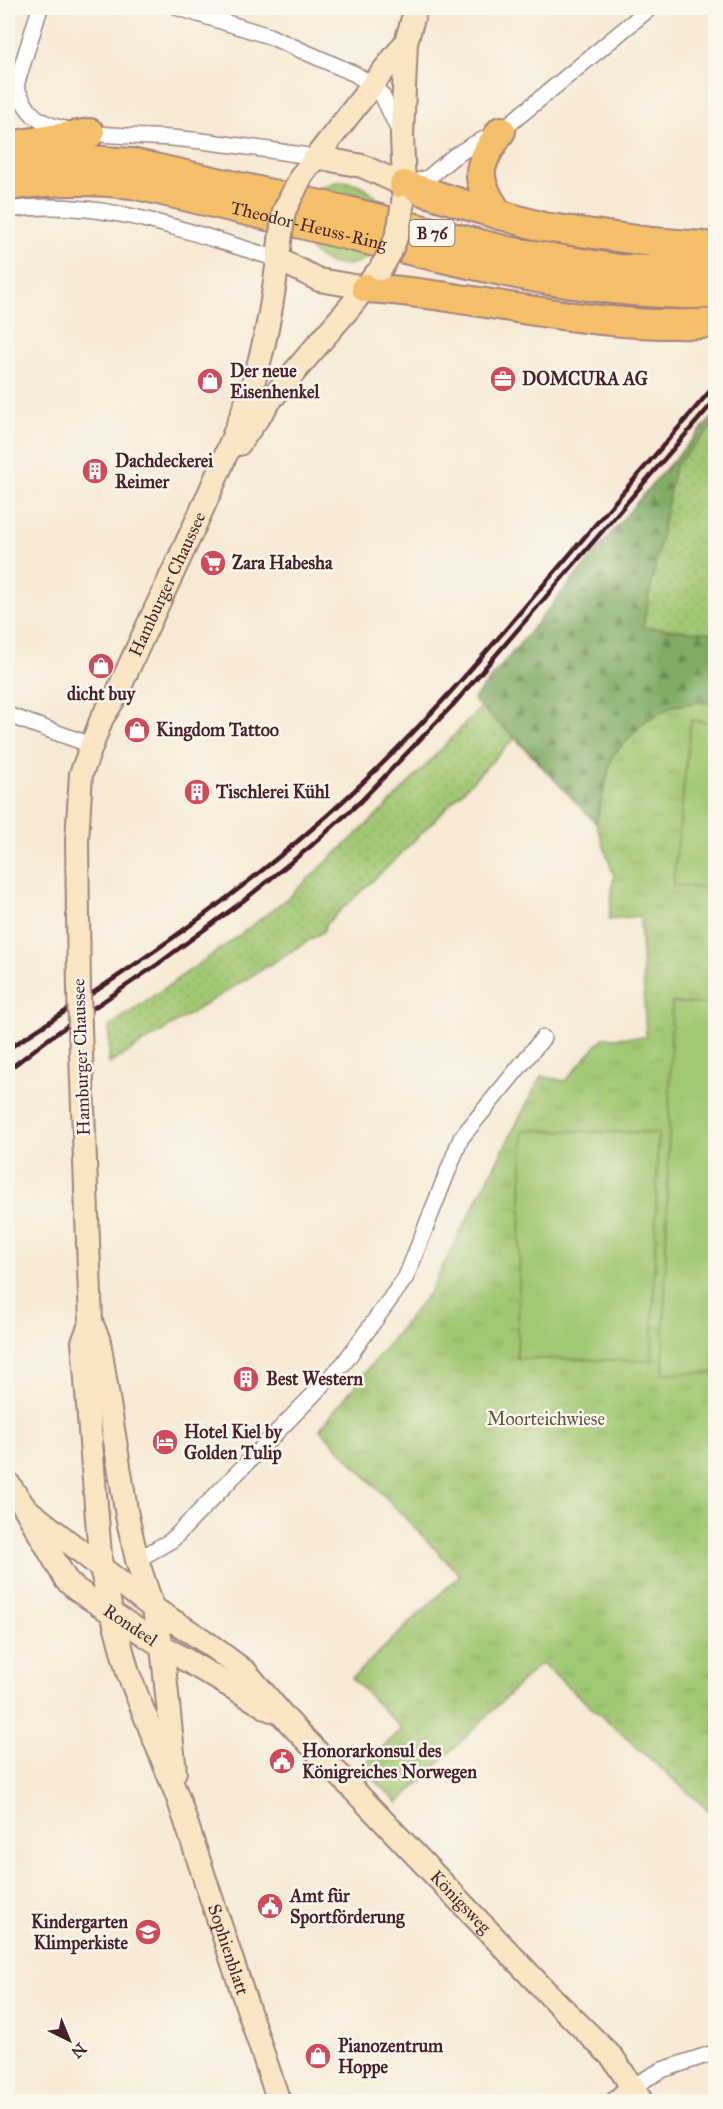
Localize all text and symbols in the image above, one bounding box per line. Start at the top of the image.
street label: Theodor-Heuss-Ring [228,196,390,256]
road number: B 76 [410,220,454,246]
place label: Der neue Eisenhenkel [230,360,321,403]
office icon: DOMCURA AG [488,364,518,394]
shop icon: Der neue Eisenhenkel [195,366,225,396]
place label: DOMCURA AG [522,368,648,390]
place label: Dachdeckerei Reimer [115,450,214,493]
building icon: Dachdeckerei Reimer [80,456,110,486]
street label: Hamburger Chaussee [124,508,211,660]
supermarket icon: Zara Habesha [198,548,228,578]
place label: Zara Habesha [232,552,333,574]
shop icon: dicht buy [86,651,116,681]
place label: dicht buy [67,683,137,706]
shop icon: Kingdom Tattoo [122,715,152,745]
place label: Kingdom Tattoo [156,719,279,742]
building icon: Tischlerei Kühl [182,777,212,807]
place label: Tischlerei Kühl [215,781,331,803]
street label: Hamburger Chaussee [67,978,96,1136]
building icon: Best Western [231,1364,261,1394]
place label: Best Western [266,1368,363,1390]
park label: Moorteichwiese [487,1408,605,1430]
place label: Hotel Kiel by Golden Tulip [184,1421,284,1465]
hotel icon: Hotel Kiel by Golden Tulip [150,1427,180,1457]
street label: Rondeel [99,1599,162,1651]
place label: Honorarkonsul des Königreiches Norwegen [302,1740,477,1784]
public building icon: Honorarkonsul des Königreiches Norwegen [267,1746,297,1776]
street label: Königsweg [425,1866,496,1939]
place label: Amt für Sportförderung [289,1885,405,1929]
public building icon: Amt für Sportförderung [255,1891,285,1921]
street label: Sophienblatt [203,1901,254,1998]
place label: Kindergarten Klimperkiste [31,1911,128,1955]
school or university icon: Kindergarten Klimperkiste [133,1917,163,1947]
north arrow [39,2010,99,2070]
place label: Pianozentrum Hoppe [338,2035,444,2079]
text: N [67,2039,90,2062]
shop icon: Pianozentrum Hoppe [303,2041,333,2071]

